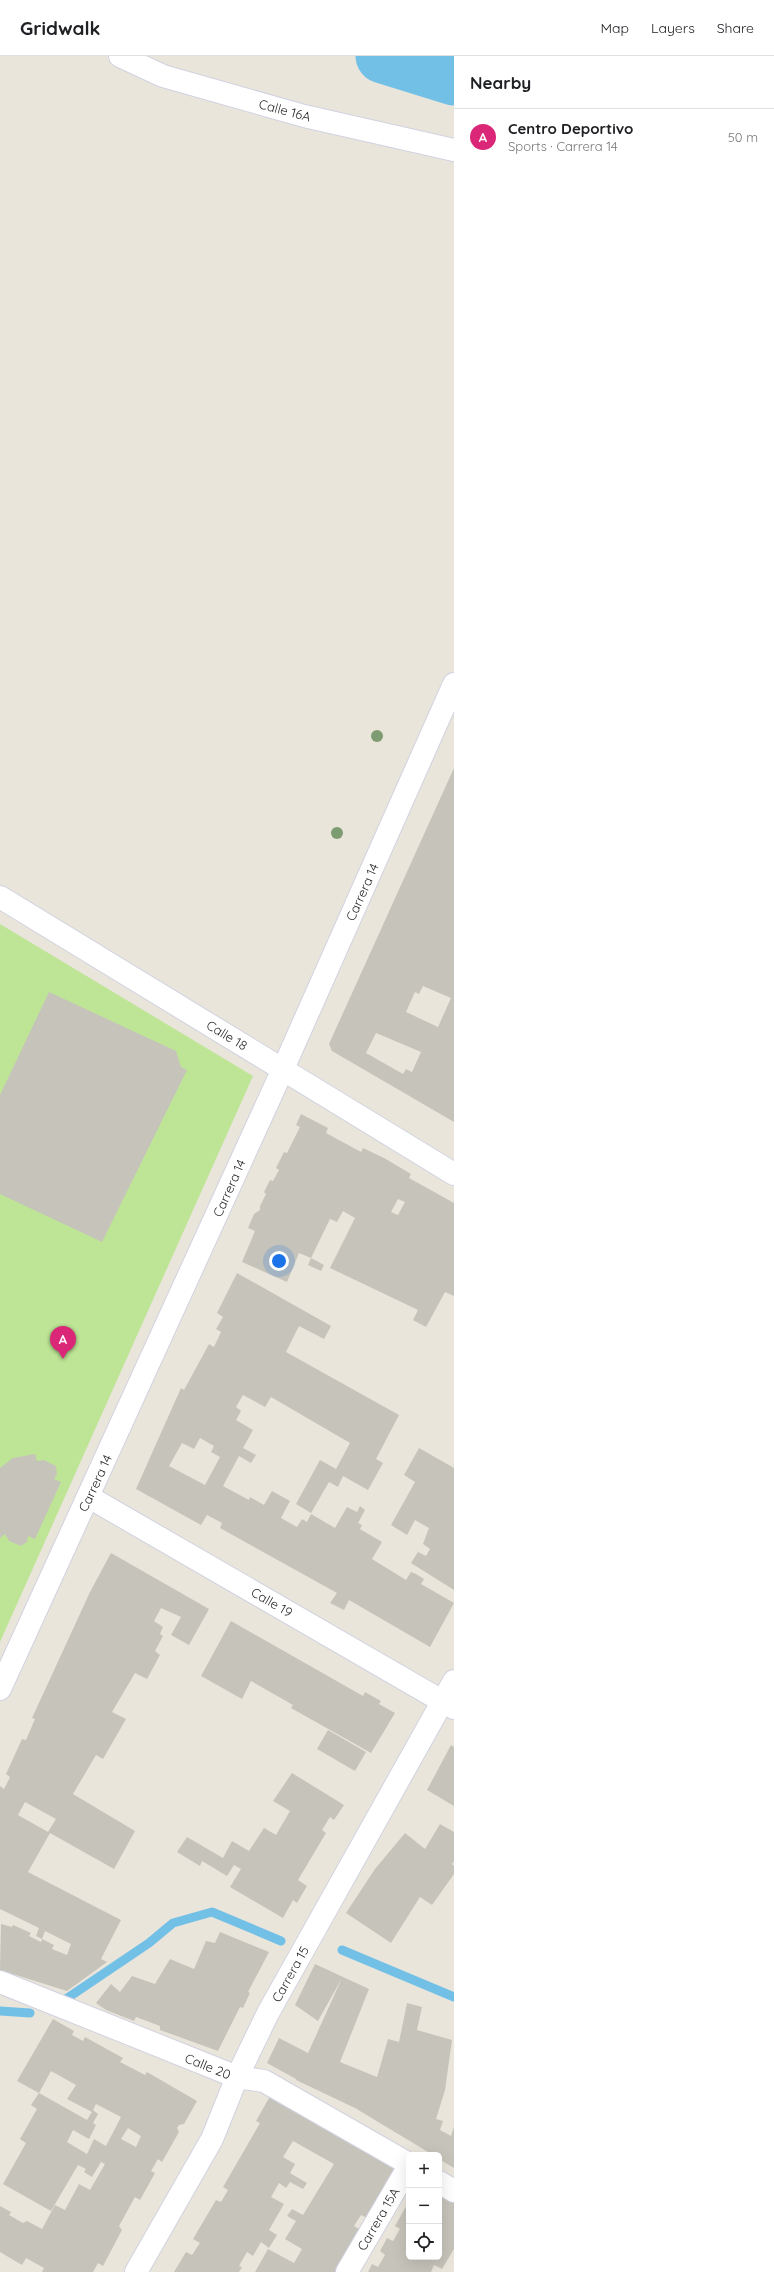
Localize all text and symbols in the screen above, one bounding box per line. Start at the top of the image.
text: Gridwalk [20,16,100,40]
text: Map [600,19,629,37]
text: Layers [651,19,695,37]
text: Share [717,19,754,37]
text: Nearby [470,72,531,93]
street label: Calle 16A [257,95,313,125]
text: Centro Deportivo [508,119,633,138]
text: A [479,129,487,145]
text: 50 m [728,129,758,145]
text: Sports · Carrera 14 [508,138,618,154]
street label: Carrera 14 [342,861,382,923]
street label: Calle 18 [204,1017,250,1053]
street label: Carrera 14 [209,1157,249,1219]
your location [269,1251,289,1271]
pin: A [50,1326,76,1359]
street label: Carrera 14 [75,1452,115,1514]
street label: Calle 19 [248,1584,296,1620]
street label: Carrera 15 [268,1943,312,2005]
street label: Calle 20 [183,2050,234,2083]
map controls [406,2152,442,2260]
button: + [406,2152,442,2188]
street label: Carrera 15A [354,2184,403,2253]
button: − [406,2188,442,2224]
button: locate [406,2224,442,2260]

